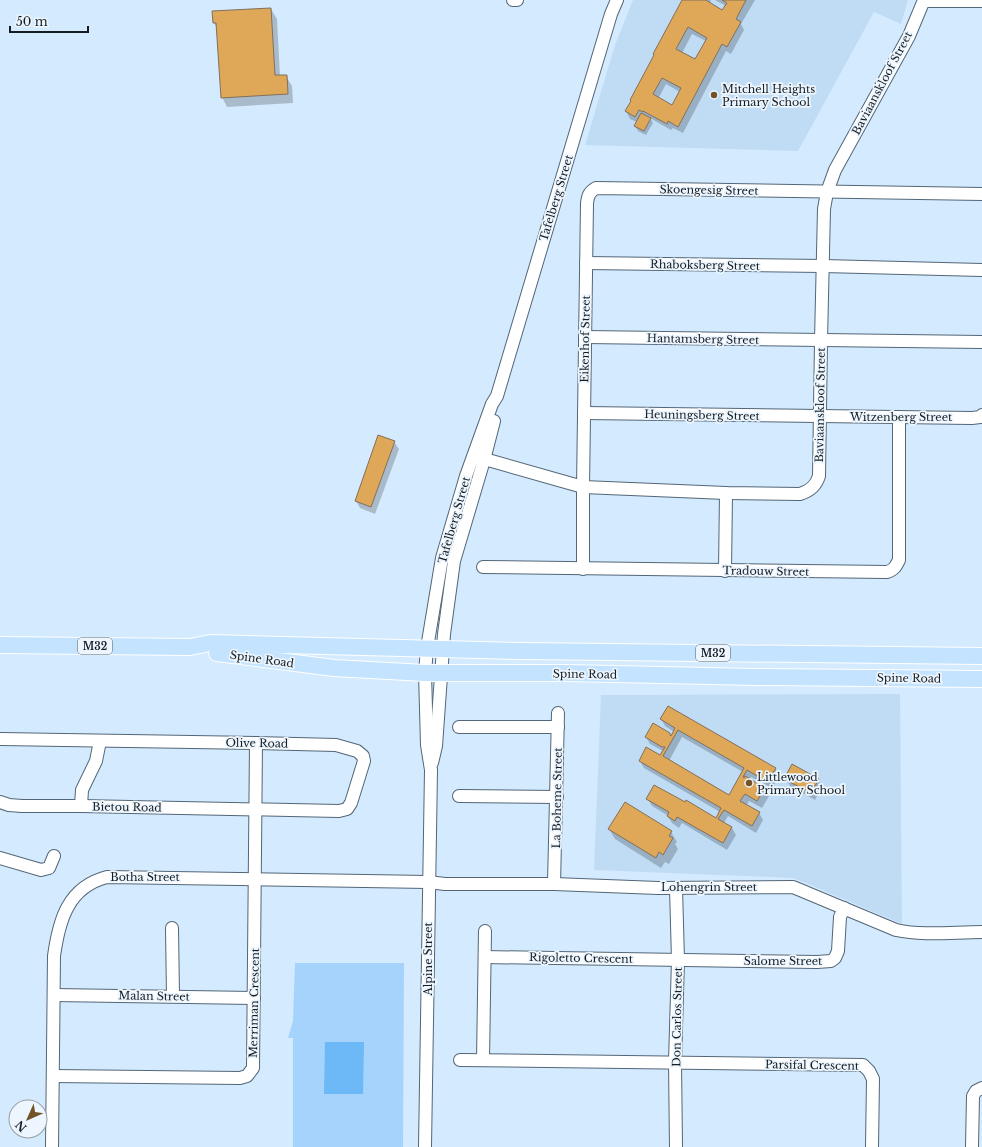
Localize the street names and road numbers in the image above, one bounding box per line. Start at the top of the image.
street label: Baviaanskloof Street [849,28,916,137]
street label: Tafelberg Street [536,152,576,243]
street label: Skoengesig Street [659,182,759,198]
street label: Rhaboksberg Street [650,257,761,273]
street label: Eikenhof Street [577,294,593,383]
street label: Hantamsberg Street [647,331,760,347]
street label: Baviaanskloof Street [812,347,828,463]
street label: Heuningsberg Street [644,407,761,423]
street label: Witzenberg Street [849,410,953,424]
street label: Tafelberg Street [435,474,473,565]
street label: Tradouw Street [723,563,810,579]
road number: M32 [78,638,112,654]
road number: M32 [696,645,730,661]
street label: Spine Road [229,648,296,671]
street label: Spine Road [553,666,618,682]
street label: Spine Road [877,670,942,686]
street label: Olive Road [226,735,289,751]
street label: La Boheme Street [549,747,565,849]
street label: Bietou Road [92,799,163,815]
street label: Botha Street [110,870,181,884]
street label: Lohengrin Street [661,880,758,894]
street label: Alpine Street [421,921,435,997]
street label: Merriman Crescent [246,947,262,1058]
street label: Rigoletto Crescent [529,950,634,966]
street label: Salome Street [744,954,823,968]
street label: Don Carlos Street [669,966,685,1067]
street label: Malan Street [118,988,191,1004]
street label: Parsifal Crescent [765,1057,860,1073]

